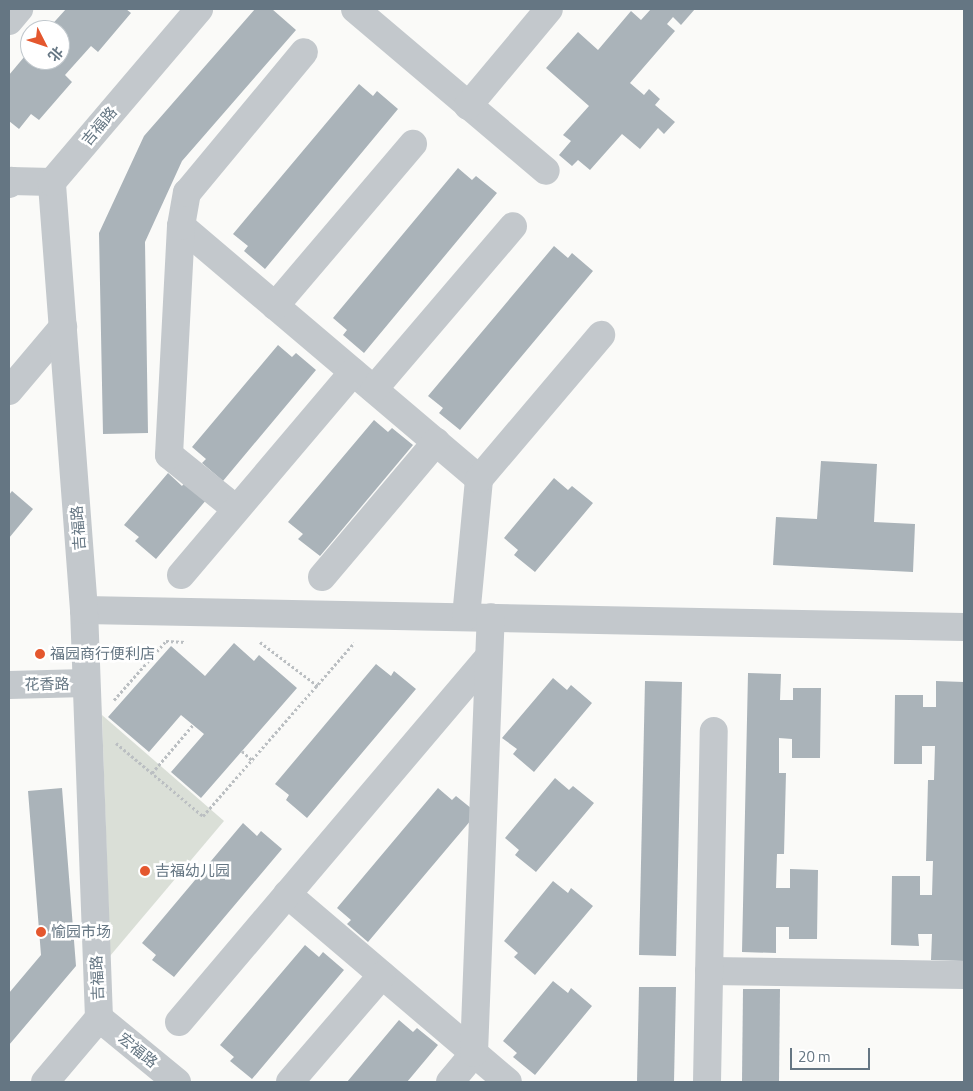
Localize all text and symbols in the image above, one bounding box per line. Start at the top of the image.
north arrow [20,20,70,70]
text: 北 [43,42,68,67]
street label: 吉福路 [78,103,120,149]
street label: 吉福路 [67,505,89,551]
place label: 福园商行便利店 [50,645,155,663]
marker: 福园商行便利店 [34,648,46,660]
street label: 花香路 [24,675,70,693]
place label: 吉福幼儿园 [155,862,230,880]
marker: 吉福幼儿园 [139,865,151,877]
place label: 愉园市场 [51,923,111,941]
marker: 愉园市场 [35,926,47,938]
street label: 吉福路 [87,955,107,1001]
street label: 宏福路 [115,1029,161,1071]
scale bar [793,1038,873,1070]
text: 20 m [798,1045,831,1068]

